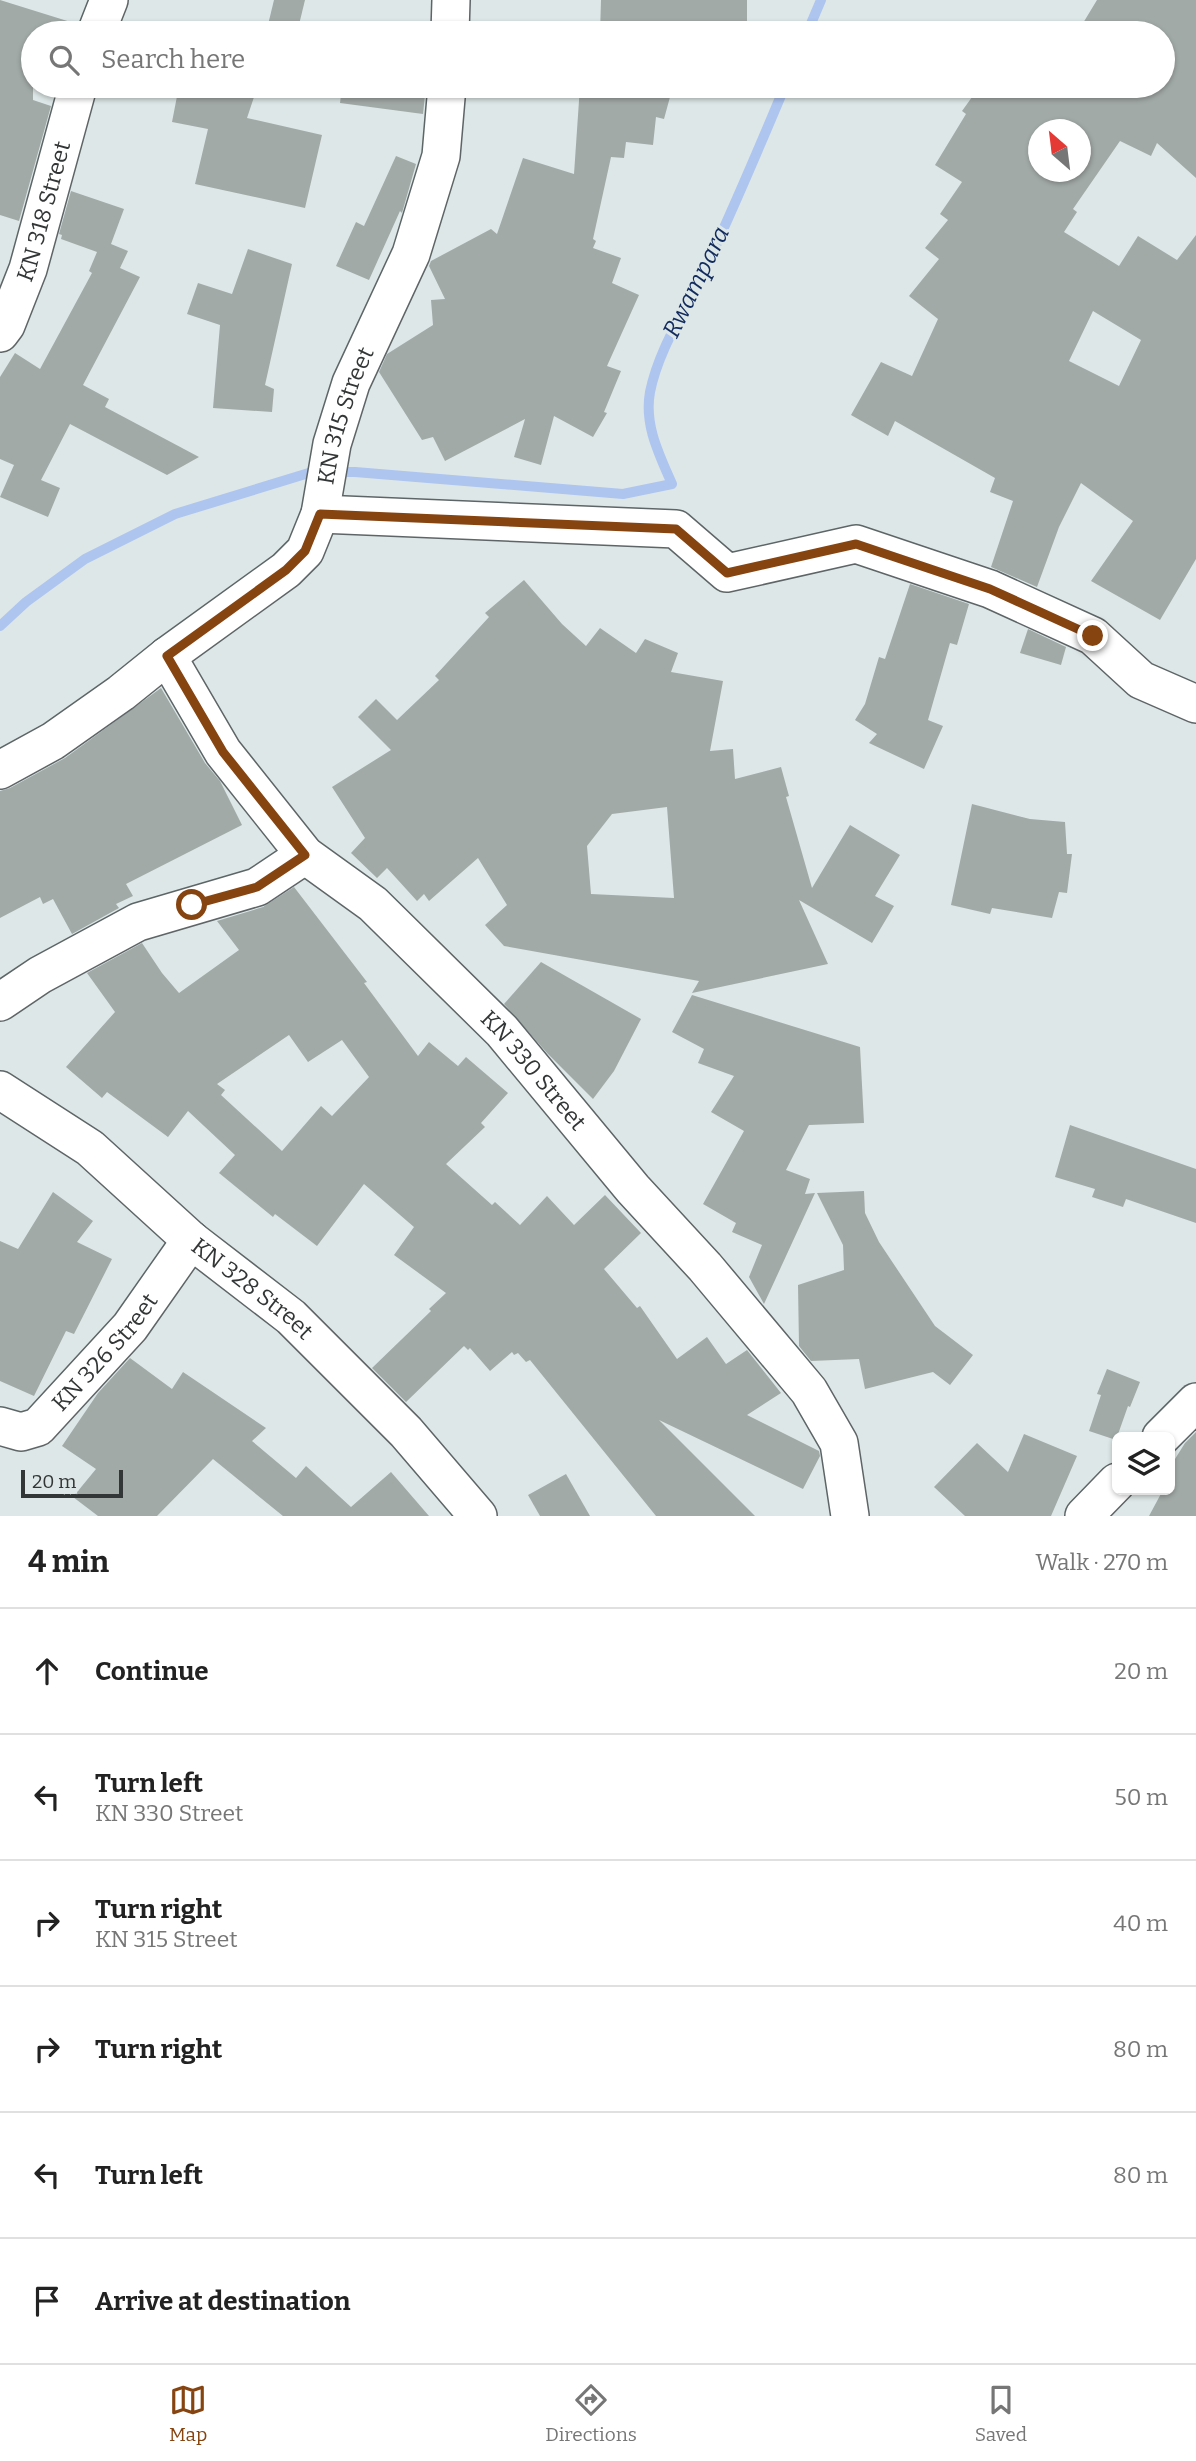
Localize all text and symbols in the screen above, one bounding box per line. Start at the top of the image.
search box [21,21,1175,98]
icon: search [45,41,83,79]
text: Search here [101,44,245,75]
north arrow [1028,119,1091,182]
street label: KN 318 Street [10,138,76,286]
water label: Rwampara [657,222,735,342]
street label: KN 315 Street [311,343,380,486]
route end [1077,620,1108,651]
route start [176,889,207,920]
street label: KN 330 Street [475,1004,592,1136]
street label: KN 328 Street [186,1232,319,1345]
street label: KN 326 Street [46,1288,163,1417]
map controls [1112,1432,1175,1495]
button: layers [1112,1432,1175,1495]
scale bar [21,1467,122,1499]
text: 20 m [32,1470,76,1493]
text: 4 min [28,1544,109,1580]
text: Walk · 270 m [1035,1548,1168,1576]
icon: ahead [28,1652,66,1690]
text: Continue [95,1656,209,1687]
text: 20 m [1114,1657,1168,1685]
text: Turn left [95,1768,203,1799]
icon: left [28,1778,66,1816]
text: 50 m [1114,1783,1168,1811]
text: KN 330 Street [95,1799,243,1827]
text: Turn right [95,1894,222,1925]
icon: right [28,1904,66,1942]
text: 40 m [1113,1909,1168,1937]
text: KN 315 Street [95,1925,238,1953]
icon: right [28,2030,66,2068]
text: Turn right [95,2034,222,2065]
text: 80 m [1113,2035,1168,2063]
icon: left [28,2156,66,2194]
text: Turn left [95,2160,203,2191]
text: 80 m [1113,2161,1168,2189]
icon: arrive [28,2282,66,2320]
text: Arrive at destination [95,2286,350,2317]
tab: Map [169,2381,207,2446]
tab: Directions [545,2381,637,2446]
tab: Saved [975,2381,1027,2446]

